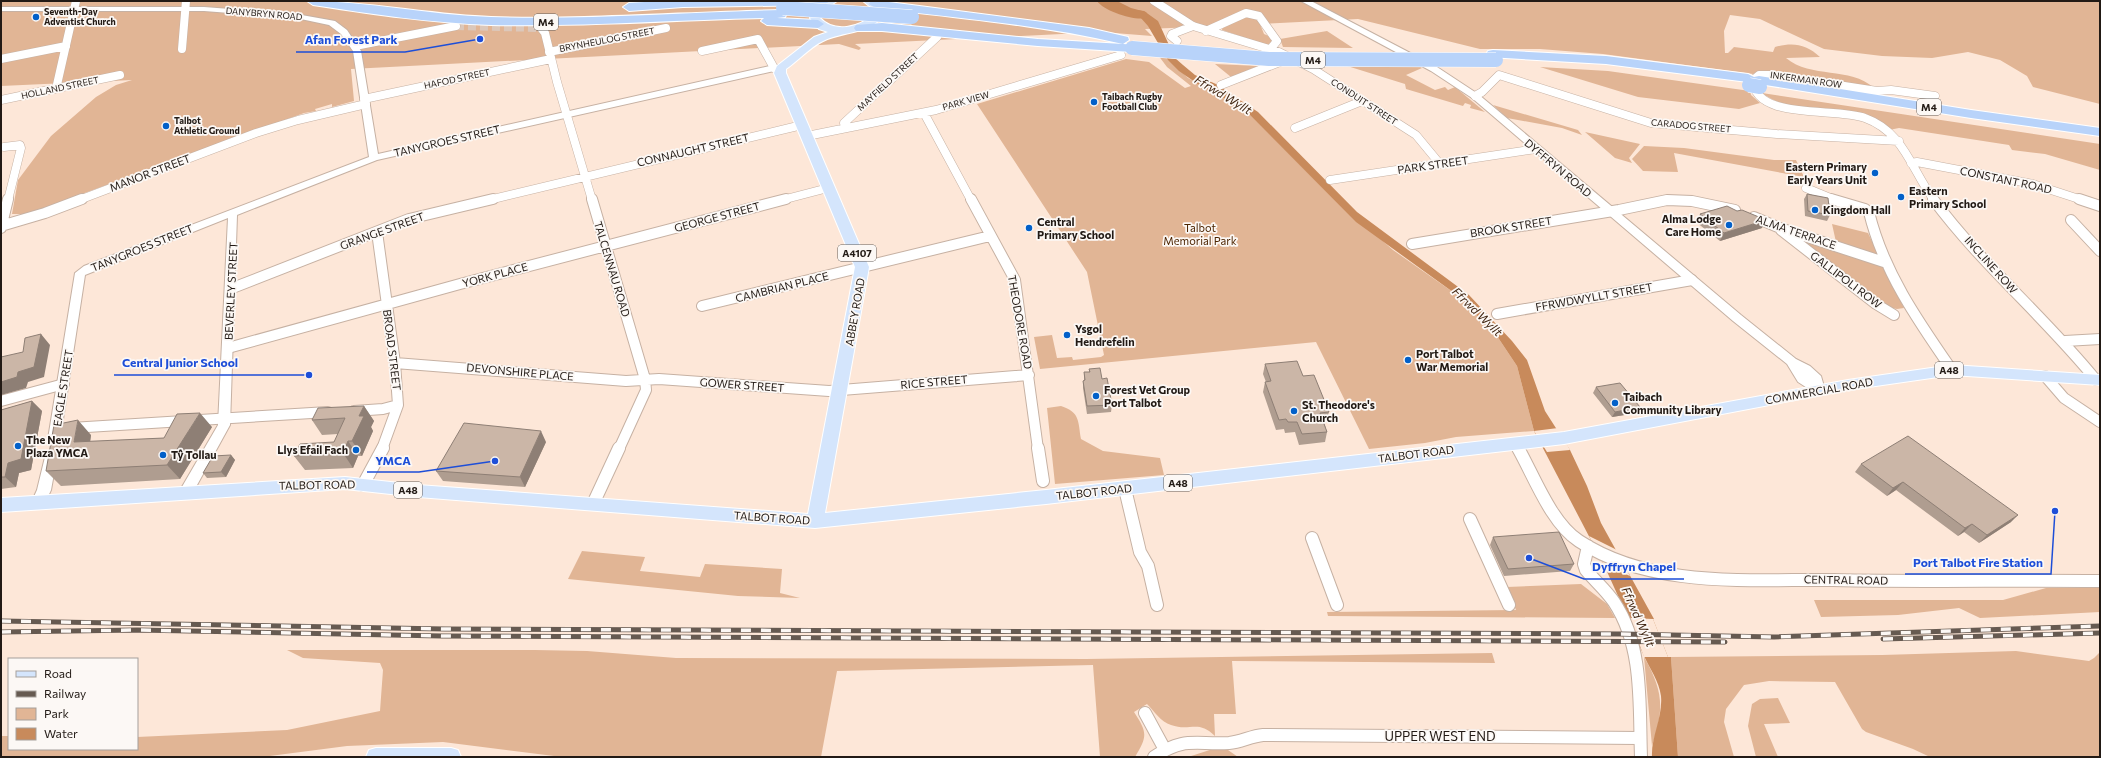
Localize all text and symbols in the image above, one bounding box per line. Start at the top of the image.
street label: DANYBRYN ROAD [225,5,303,22]
place label: Seventh-Day Adventist Church [44,6,116,27]
marker: Seventh-Day Adventist Church [31,12,41,22]
road number: M4 [534,14,558,30]
street label: BRYNHEULOG STREET [558,25,656,54]
callout: Afan Forest Park [296,28,405,52]
text: Afan Forest Park [305,32,397,46]
street label: MAYFIELD STREET [855,50,921,113]
road number: M4 [1301,52,1325,68]
street label: HAFOD STREET [423,66,491,91]
street label: INKERMAN ROW [1770,69,1843,90]
water label: Ffrwd Wyllt [1192,72,1256,117]
street label: HOLLAND STREET [20,74,100,101]
street label: CONDUIT STREET [1329,76,1400,127]
street label: PARK VIEW [941,89,991,112]
place label: Taibach Rugby Football Club [1102,91,1162,112]
marker: Taibach Rugby Football Club [1089,97,1099,107]
road number: M4 [1917,99,1941,115]
place label: Talbot Athletic Ground [174,115,240,136]
street label: CARADOG STREET [1651,117,1732,135]
marker: Talbot Athletic Ground [161,121,171,131]
street label: TANYGROES STREET [392,122,501,159]
street label: CONNAUGHT STREET [636,130,750,169]
street label: DYFFRYN ROAD [1522,136,1595,199]
street label: MANOR STREET [107,151,192,194]
street label: PARK STREET [1397,153,1469,176]
place label: Eastern Primary Early Years Unit [1785,160,1867,186]
street label: CONSTANT ROAD [1959,163,2053,196]
marker: Eastern Primary Early Years Unit [1870,168,1880,178]
place label: Eastern Primary School [1909,184,1986,210]
marker: Eastern Primary School [1896,192,1906,202]
street label: GEORGE STREET [673,199,761,234]
place label: Kingdom Hall [1823,203,1891,216]
marker: Kingdom Hall [1810,205,1820,215]
street label: GRANGE STREET [338,209,426,252]
place label: Alma Lodge Care Home [1661,212,1721,238]
street label: ALMA TERRACE [1754,212,1838,251]
street label: BROOK STREET [1469,214,1553,239]
place label: Central Primary School [1037,215,1114,241]
street label: TALCENNAU ROAD [592,219,633,318]
marker: Alma Lodge Care Home [1724,220,1734,230]
street label: TANYGROES STREET [89,221,195,274]
park label: Talbot Memorial Park [1163,221,1237,247]
marker: Central Primary School [1024,223,1034,233]
street label: INCLINE ROW [1962,233,2020,296]
street label: BEVERLEY STREET [221,242,240,340]
road number: A4107 [838,245,876,261]
street label: GALLIPOLI ROW [1808,249,1885,311]
street label: YORK PLACE [461,260,529,289]
street label: CAMBRIAN PLACE [734,269,830,304]
street label: THEODORE ROAD [1006,274,1035,370]
street label: ABBEY ROAD [842,277,867,347]
street label: FFRWDWYLLT STREET [1534,280,1654,313]
water label: Ffrwd Wyllt [1450,284,1506,339]
street label: BROAD STREET [381,309,404,391]
place label: Ysgol Hendrefelin [1075,322,1135,348]
marker: Ysgol Hendrefelin [1062,330,1072,340]
place label: Port Talbot War Memorial [1416,347,1488,373]
street label: EAGLE STREET [50,349,75,427]
callout: Central Junior School [114,351,247,375]
text: Central Junior School [122,355,238,370]
marker: Port Talbot War Memorial [1403,355,1413,365]
street label: DEVONSHIRE PLACE [466,360,574,383]
road number: A48 [1935,362,1963,378]
street label: RICE STREET [900,372,968,391]
street label: GOWER STREET [699,375,785,394]
street label: COMMERCIAL ROAD [1764,375,1874,406]
place label: Forest Vet Group Port Talbot [1104,383,1191,409]
place label: Taibach Community Library [1623,390,1722,416]
marker: Forest Vet Group Port Talbot [1091,391,1101,401]
place label: St. Theodore's Church [1302,398,1375,424]
marker: Taibach Community Library [1610,398,1620,408]
marker: St. Theodore's Church [1289,406,1299,416]
place label: The New Plaza YMCA [26,433,88,459]
marker: The New Plaza YMCA [13,441,23,451]
street label: TALBOT ROAD [1377,442,1455,465]
place label: Llys Efail Fach [277,443,348,456]
marker: Llys Efail Fach [351,445,361,455]
place label: Tŷ Tollau [171,448,217,461]
callout: YMCA [367,448,419,472]
marker: Tŷ Tollau [158,450,168,460]
text: YMCA [375,453,411,467]
road number: A48 [1164,475,1192,491]
street label: TALBOT ROAD [279,477,355,492]
street label: TALBOT ROAD [1055,481,1133,502]
road number: A48 [394,482,422,498]
street label: TALBOT ROAD [733,508,811,527]
callout: Port Talbot Fire Station [1905,550,2051,574]
callout: Dyffryn Chapel [1584,555,1684,579]
text: Port Talbot Fire Station [1913,555,2043,569]
text: Dyffryn Chapel [1592,559,1676,573]
street label: CENTRAL ROAD [1804,572,1888,587]
water label: Ffrwd Wyllt [1619,584,1659,650]
legend [8,658,138,750]
text: Road [44,666,72,680]
text: Railway [44,686,86,700]
text: Park [44,706,70,720]
text: Water [44,726,78,740]
street label: UPPER WEST END [1384,728,1496,744]

